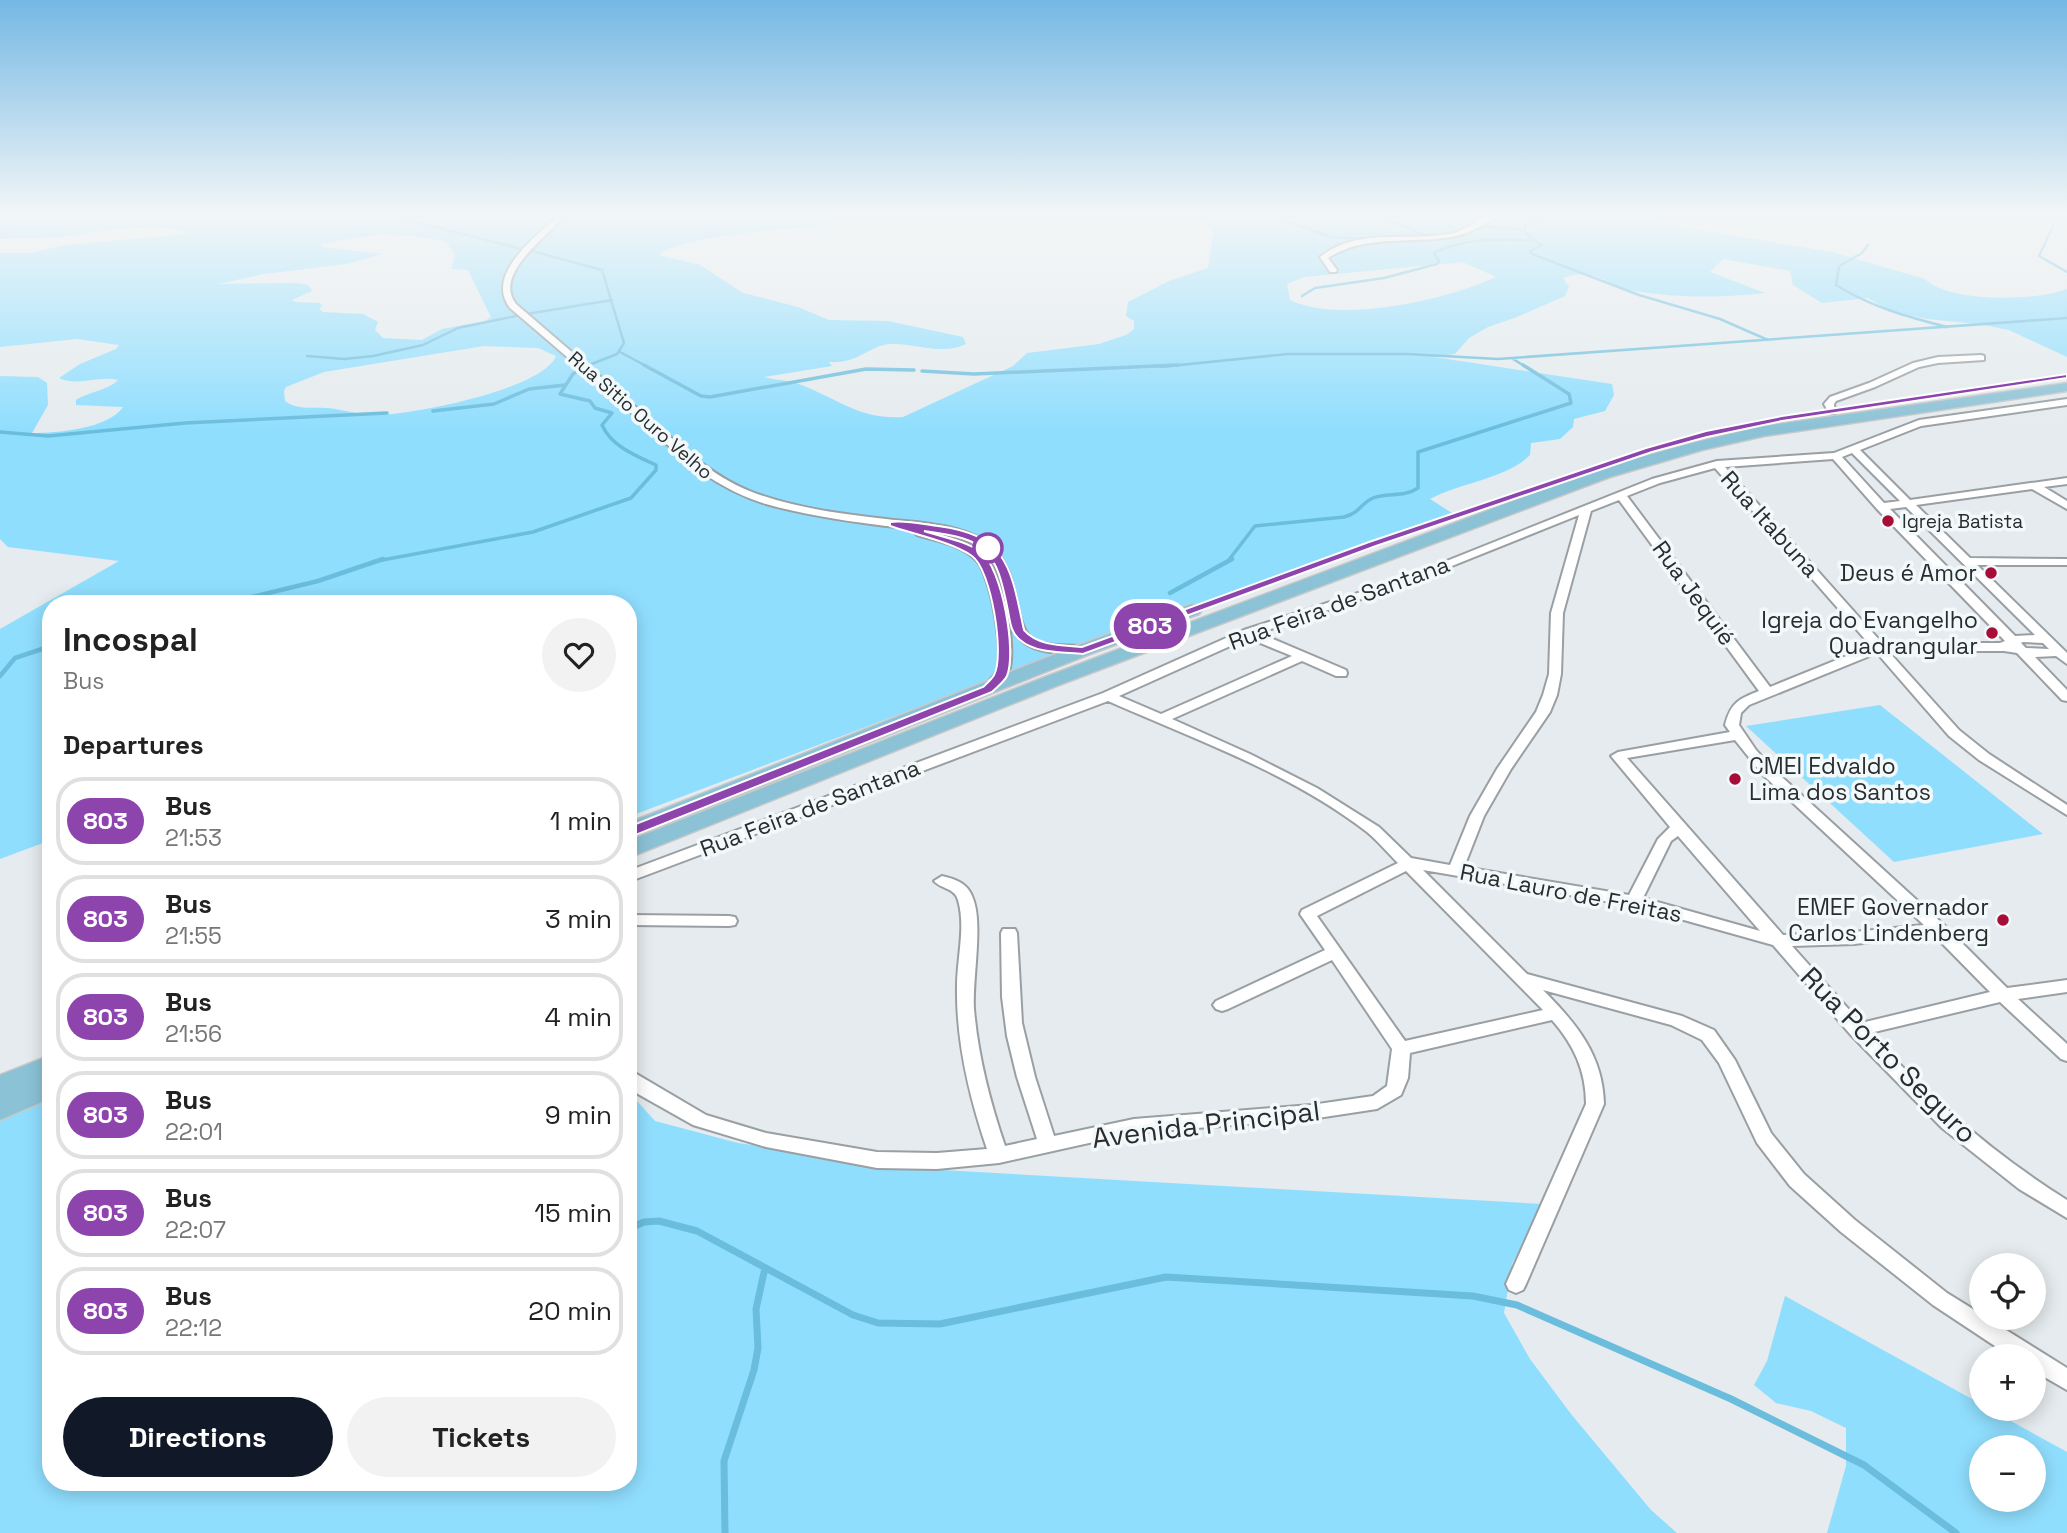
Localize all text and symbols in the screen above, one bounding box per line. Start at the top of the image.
street label: Rua Sitio Ouro Velho [563,346,718,485]
street label: Rua Itabuna [1714,464,1826,584]
place label: Igreja Batista [1902,509,2023,534]
marker: Igreja Batista [1880,513,1896,529]
unlabelled marker [973,533,1003,563]
street label: Rua Jequié [1646,535,1742,651]
street label: Rua Feira de Santana [1224,549,1454,657]
place label: Deus é Amor [1840,558,1977,588]
marker: Deus é Amor [1983,565,1999,581]
line badge: 803 [1110,603,1190,649]
place label: Igreja do Evangelho Quadrangular [1761,605,1978,661]
text: 803 [1128,610,1172,641]
button: heart [542,618,616,692]
text: Incospal [63,619,198,661]
marker: Igreja do Evangelho Quadrangular [1984,625,2000,641]
text: Bus [63,666,104,696]
text: Departures [63,728,204,762]
place label: CMEI Edvaldo Lima dos Santos [1749,751,1931,807]
street label: Rua Feira de Santana [696,752,924,864]
marker: CMEI Edvaldo Lima dos Santos [1727,771,1743,787]
text: Bus [165,789,212,823]
text: 1 min [550,804,612,838]
text: 803 [83,805,128,836]
text: 21:53 [165,823,222,853]
street label: Rua Lauro de Freitas [1457,857,1685,929]
text: Bus [165,887,212,921]
place label: EMEF Governador Carlos Lindenberg [1788,892,1989,948]
text: 3 min [545,902,612,936]
text: 803 [83,903,128,934]
marker: EMEF Governador Carlos Lindenberg [1995,912,2011,928]
text: 21:55 [165,921,222,951]
street label: Rua Porto Seguro [1793,959,1985,1151]
text: Bus [165,985,212,1019]
text: 4 min [544,1000,612,1034]
text: 803 [83,1001,128,1032]
text: 21:56 [165,1019,222,1049]
text: Bus [165,1083,212,1117]
street label: Avenida Principal [1090,1092,1322,1156]
text: 9 min [545,1098,612,1132]
text: 803 [83,1099,128,1130]
text: 22:01 [165,1117,223,1147]
text: Bus [165,1181,212,1215]
text: 15 min [534,1196,612,1230]
text: 803 [83,1197,128,1228]
text: 22:07 [165,1215,226,1245]
map controls [1969,1253,2046,1512]
button: locate [1969,1253,2046,1330]
text: Bus [165,1279,212,1313]
text: 20 min [528,1294,612,1328]
text: 803 [83,1295,128,1326]
text: 22:12 [165,1313,222,1343]
button: + [1969,1344,2046,1421]
button: Directions [63,1397,333,1477]
button: Tickets [347,1397,616,1477]
button: − [1969,1435,2046,1512]

